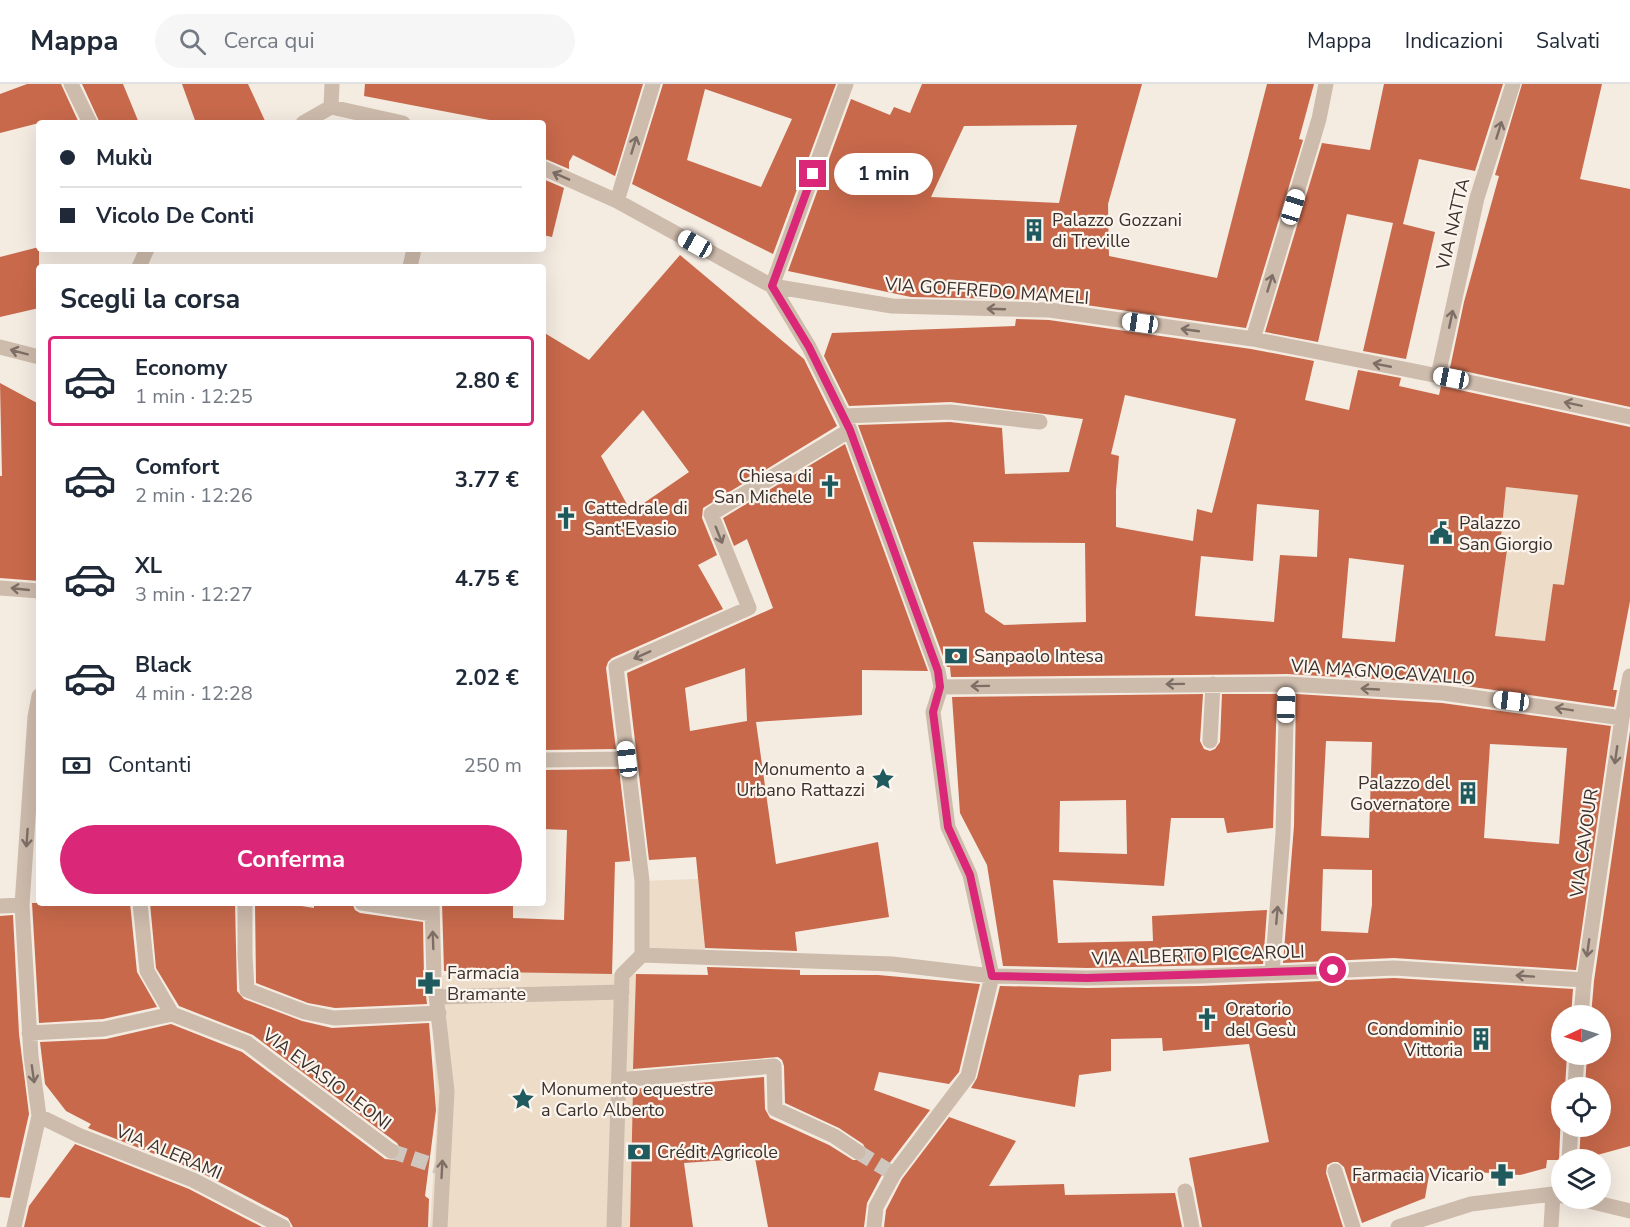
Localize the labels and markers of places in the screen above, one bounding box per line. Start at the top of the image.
place label: Palazzo Gozzani di Treville [1052,208,1182,253]
building icon: Palazzo Gozzani di Treville [1021,217,1047,243]
place label: Chiesa di San Michele [714,464,812,509]
church icon: Chiesa di San Michele [817,473,843,499]
place label: Cattedrale di Sant'Evasio [584,496,688,541]
church icon: Cattedrale di Sant'Evasio [553,505,579,531]
place label: Palazzo San Giorgio [1459,511,1553,556]
public building icon: Palazzo San Giorgio [1428,520,1454,546]
bank icon: Sanpaolo Intesa [943,643,969,669]
place label: Sanpaolo Intesa [974,644,1104,668]
place label: Monumento a Urbano Rattazzi [736,757,865,802]
place icon: Monumento a Urbano Rattazzi [870,766,896,792]
place label: Palazzo del Governatore [1350,771,1451,816]
building icon: Palazzo del Governatore [1455,780,1481,806]
place label: Farmacia Bramante [447,961,526,1006]
pharmacy icon: Farmacia Bramante [416,970,442,996]
place label: Oratorio del Gesù [1225,997,1296,1042]
church icon: Oratorio del Gesù [1194,1006,1220,1032]
place label: Condominio Vittoria [1367,1017,1463,1062]
building icon: Condominio Vittoria [1468,1026,1494,1052]
place label: Monumento equestre a Carlo Alberto [541,1077,713,1122]
place icon: Monumento equestre a Carlo Alberto [510,1086,536,1112]
bank icon: Crédit Agricole [626,1139,652,1165]
place label: Crédit Agricole [657,1140,778,1164]
pharmacy icon: Farmacia Vicario [1489,1162,1515,1188]
place label: Farmacia Vicario [1352,1163,1484,1187]

